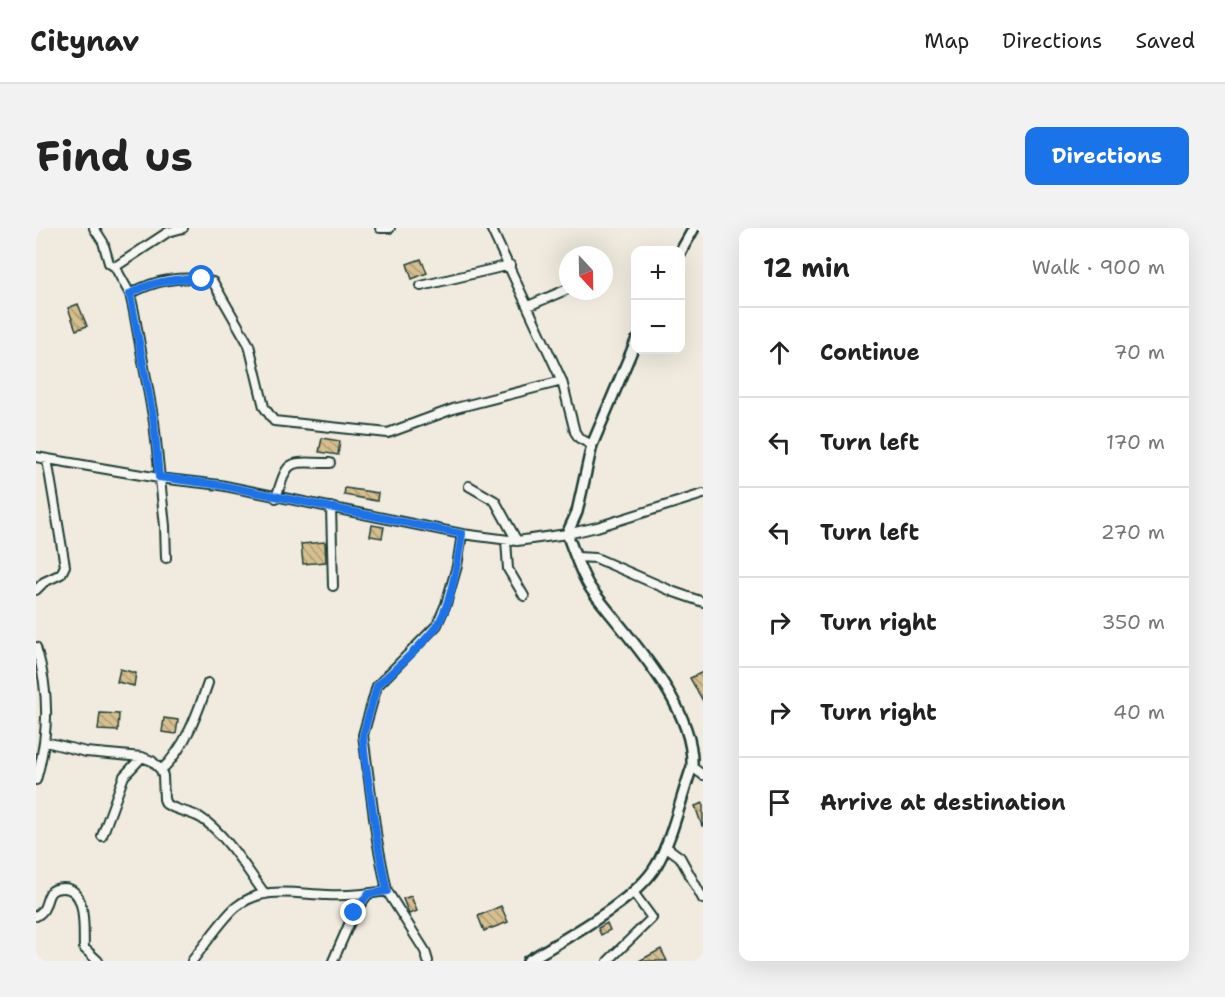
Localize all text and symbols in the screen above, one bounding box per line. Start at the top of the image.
text: Citynav [30,22,139,60]
text: Map [924,27,969,55]
text: Directions [1002,27,1102,55]
text: Saved [1135,27,1195,55]
button: Directions [1025,127,1189,185]
text: Find us [36,128,193,184]
north arrow [559,246,613,300]
map controls [631,246,685,354]
button: + [631,246,685,300]
text: 12 min [763,250,850,285]
text: Walk · 900 m [1032,254,1165,280]
route start [188,265,214,291]
button: − [631,300,685,354]
icon: ahead [763,336,796,369]
text: Continue [820,338,920,367]
text: 70 m [1113,339,1165,365]
icon: left [763,426,796,459]
text: Turn left [820,428,919,457]
text: 170 m [1106,429,1165,455]
icon: left [763,516,796,549]
text: Turn left [820,518,919,547]
text: 270 m [1101,519,1165,545]
icon: right [763,606,796,639]
text: Turn right [820,608,937,637]
text: 350 m [1101,609,1165,635]
icon: right [763,696,796,729]
text: Turn right [820,698,937,727]
text: 40 m [1113,699,1165,725]
icon: arrive [763,786,796,819]
text: Arrive at destination [820,788,1066,817]
route end [340,899,366,925]

